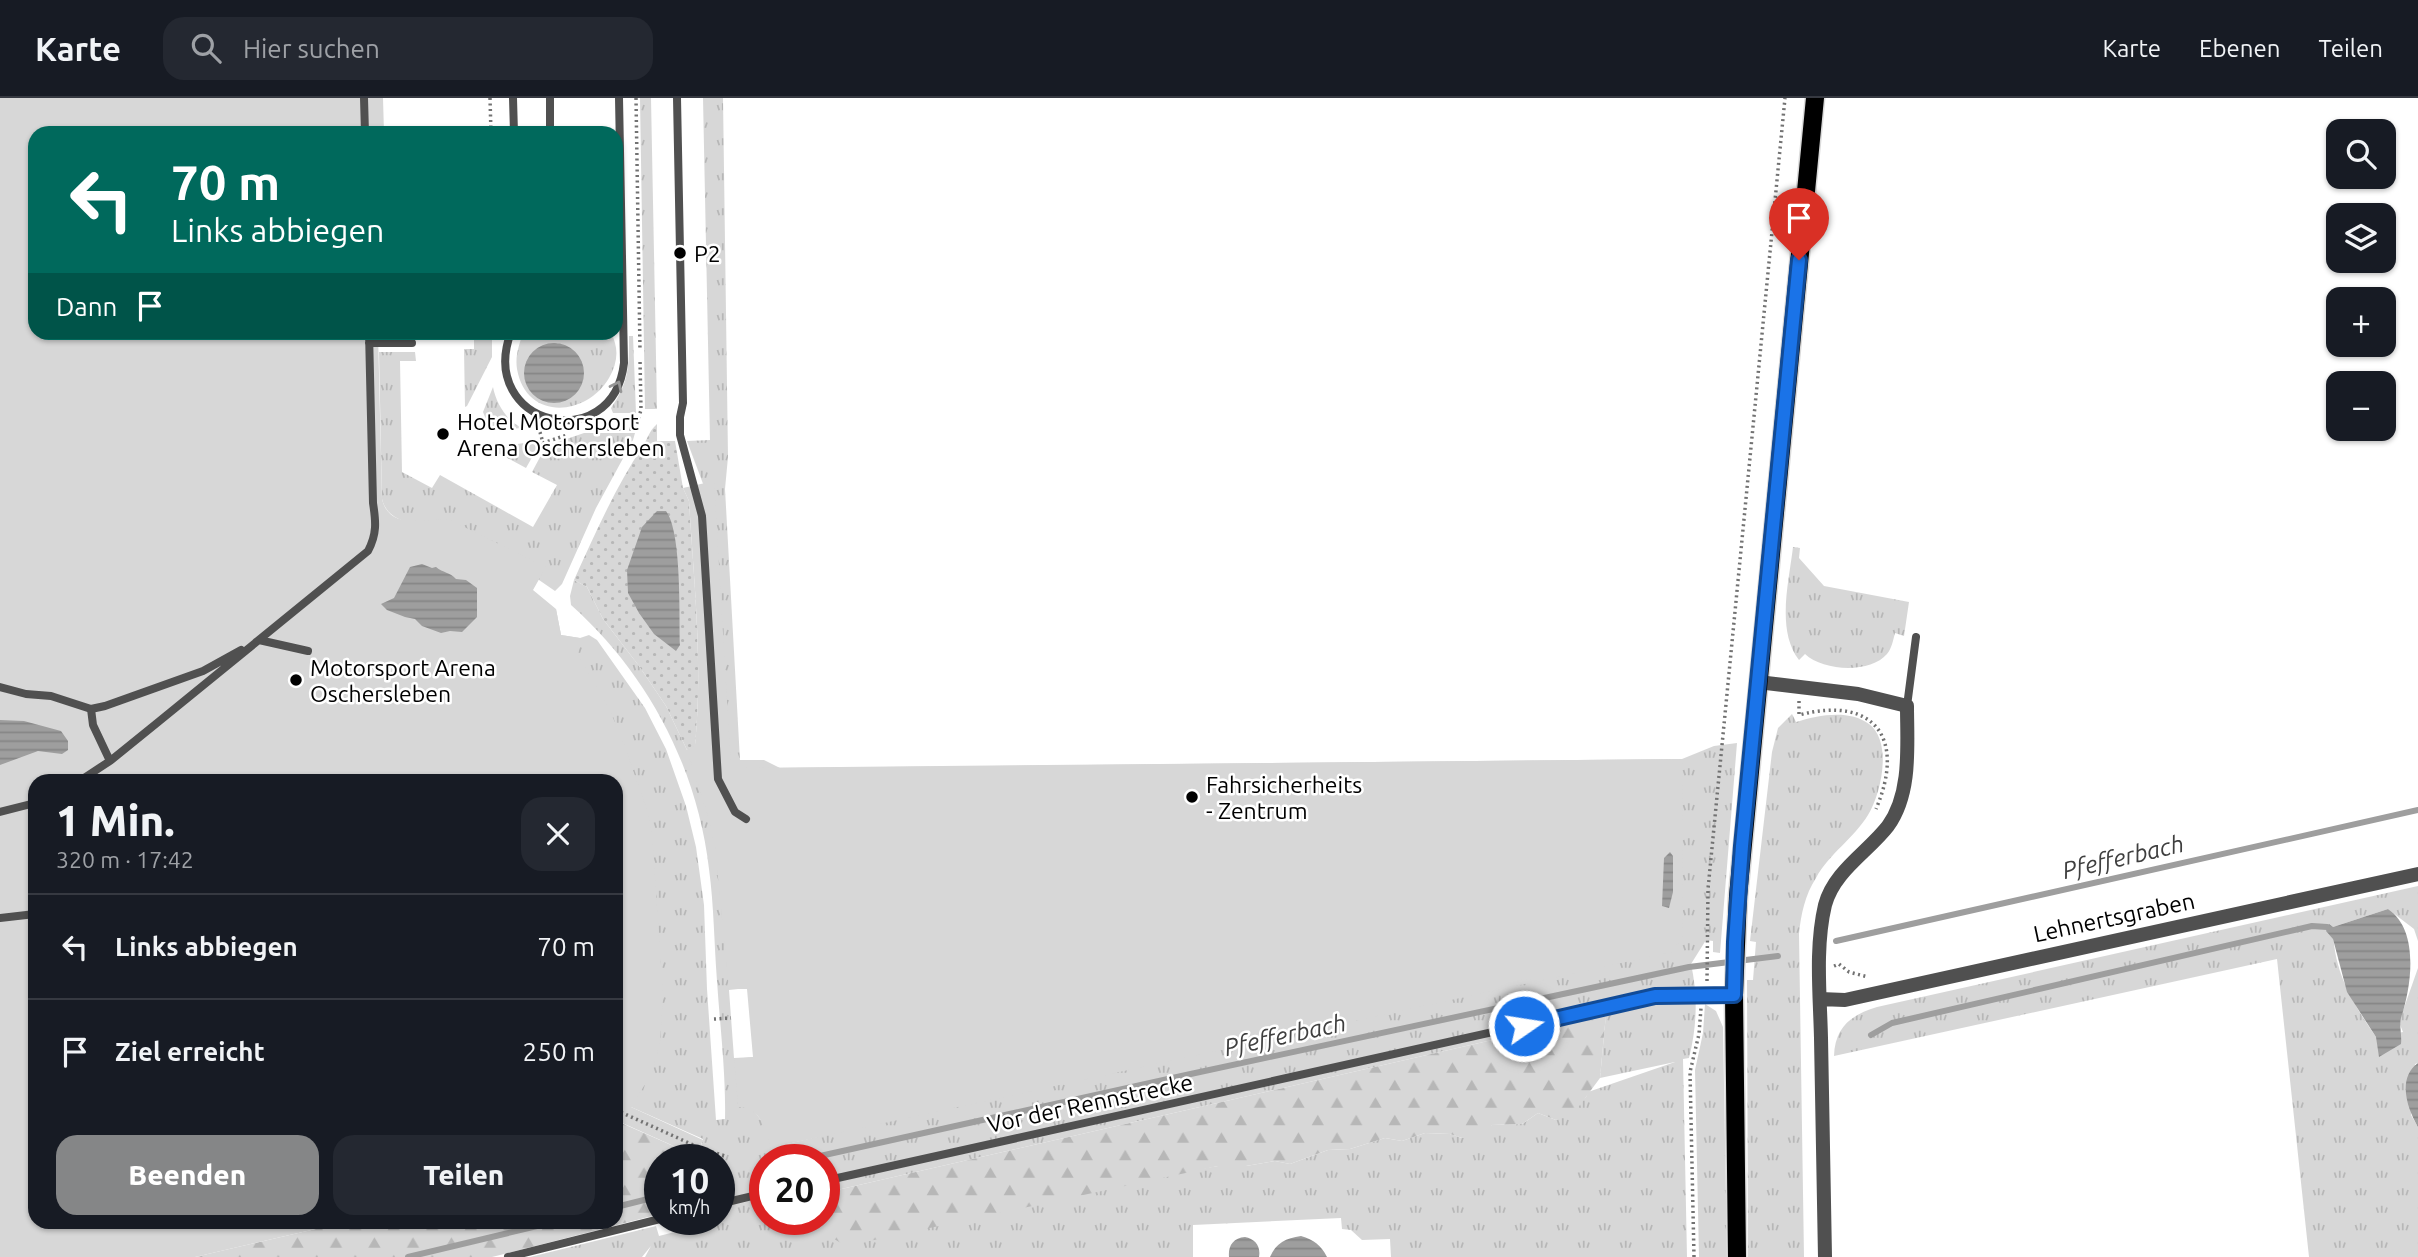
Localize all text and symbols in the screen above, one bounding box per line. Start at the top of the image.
search box [163,17,653,80]
icon: search [187,29,225,67]
text: Karte [35,30,121,67]
text: Hier suchen [243,34,380,63]
text: Karte [2102,35,2161,62]
text: Ebenen [2199,35,2280,62]
text: Teilen [2318,35,2383,62]
map controls [2326,119,2396,441]
button: search [2326,119,2396,189]
icon: left [56,154,147,245]
text: 70 m [171,154,280,209]
pin [1769,188,1829,260]
icon: arrive [1780,199,1818,237]
button: layers [2326,203,2396,273]
text: Links abbiegen [171,212,384,248]
place label: P2 [694,241,721,266]
marker: P2 [672,245,688,261]
icon: arrive [131,287,169,325]
button: + [2326,287,2396,357]
text: Dann [56,292,117,321]
button: − [2326,371,2396,441]
one-way arrow [608,381,622,393]
place label: Hotel Motorsport Arena Oschersleben [457,409,665,460]
marker: Hotel Motorsport Arena Oschersleben [435,426,451,442]
place label: Motorsport Arena Oschersleben [310,655,496,706]
marker: Motorsport Arena Oschersleben [288,672,304,688]
place label: Fahrsicherheits - Zentrum [1206,772,1362,823]
marker: Fahrsicherheits - Zentrum [1184,789,1200,805]
text: 1 Min. [56,797,175,844]
button: close [521,797,595,871]
water label: Pfefferbach [2060,830,2186,884]
text: 320 m · 17:42 [56,847,194,872]
street label: Lehnertsgraben [2031,888,2197,946]
icon: left [56,928,94,966]
text: Links abbiegen [115,932,298,961]
text: 70 m [537,932,595,961]
position arrow [1487,989,1561,1063]
water label: Pfefferbach [1222,1009,1348,1061]
icon: arrive [56,1033,94,1071]
text: Ziel erreicht [115,1037,265,1066]
text: 250 m [523,1037,595,1066]
street label: Vor der Rennstrecke [985,1069,1195,1137]
button: Beenden [56,1135,319,1215]
button: Teilen [333,1135,595,1215]
speed limit sign: 20 [749,1144,840,1235]
text: 10 [670,1160,709,1200]
text: km/h [669,1197,710,1217]

